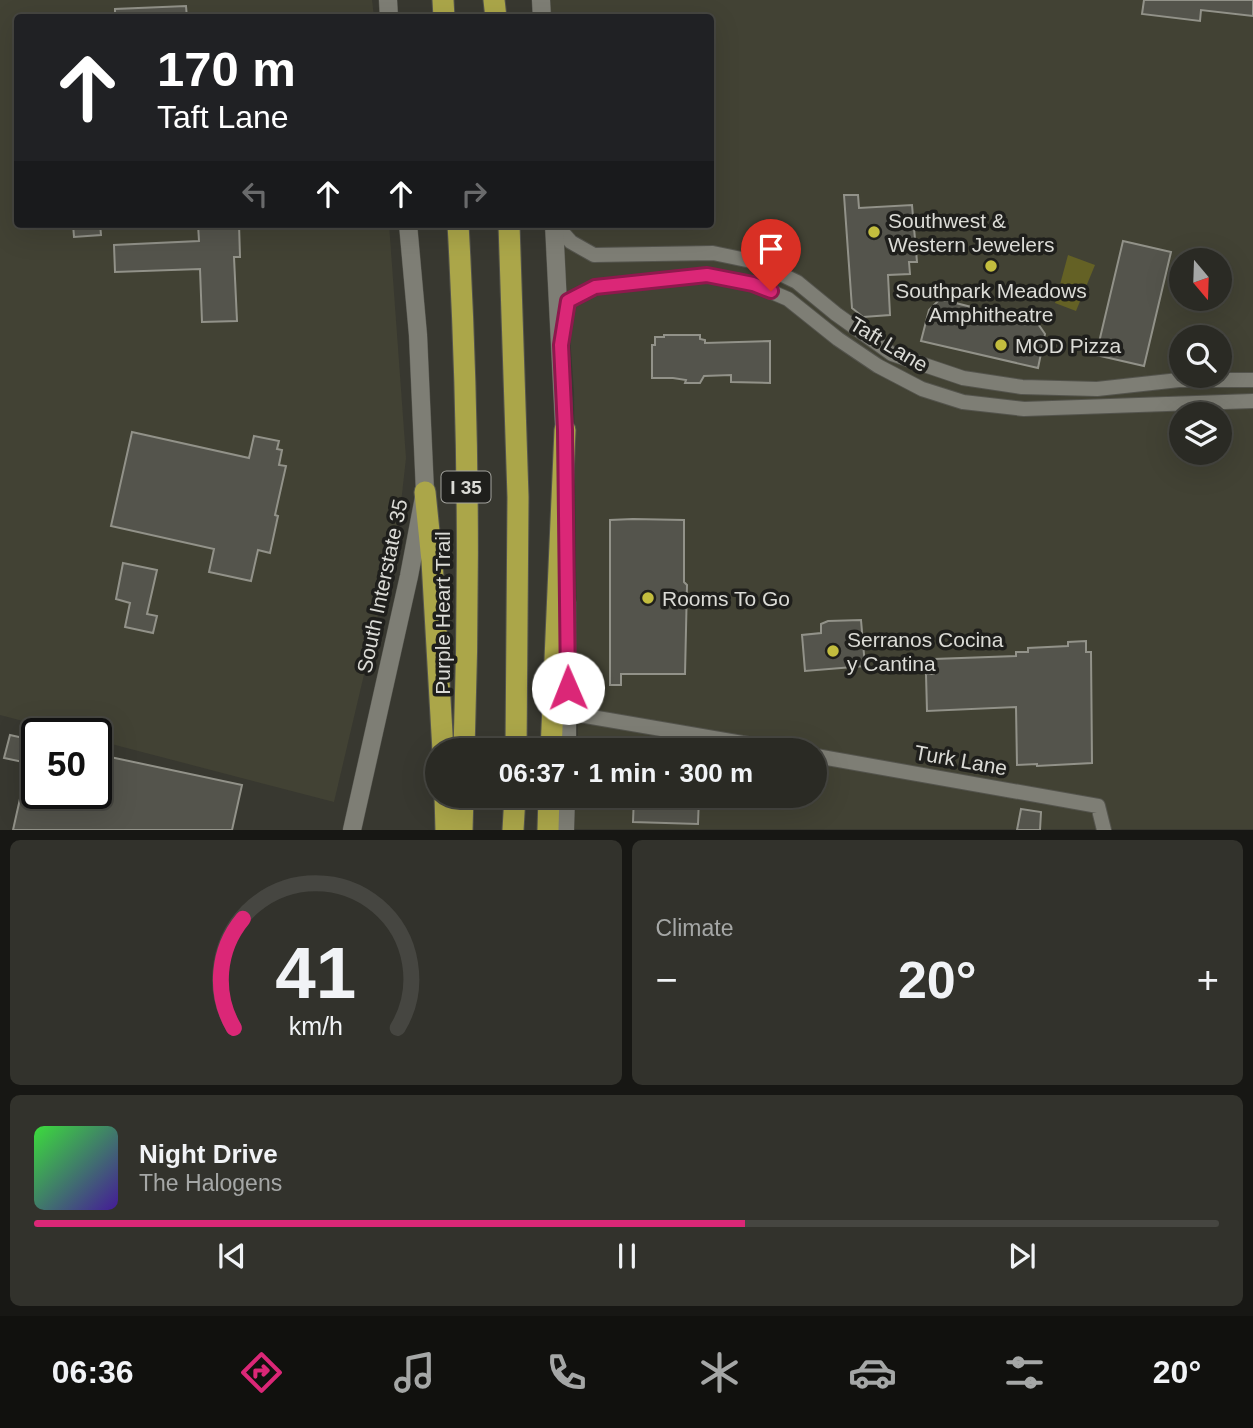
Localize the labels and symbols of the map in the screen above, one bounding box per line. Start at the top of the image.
place label: Southwest & Western Jewelers [888,209,1055,256]
pin [741,219,801,291]
marker: Southwest & Western Jewelers [866,224,882,240]
north arrow [1169,248,1232,312]
marker: Southpark Meadows Amphitheatre [983,258,999,274]
place label: Southpark Meadows Amphitheatre [895,279,1087,326]
street label: Taft Lane [846,312,932,376]
place label: MOD Pizza [1015,334,1122,357]
marker: MOD Pizza [993,337,1009,353]
road number: I 35 [442,472,490,502]
street label: South Interstate 35 [352,497,412,675]
street label: Purple Heart Trail [431,531,454,695]
place label: Rooms To Go [662,587,790,610]
marker: Rooms To Go [640,590,656,606]
place label: Serranos Cocina y Cantina [847,628,1004,675]
marker: Serranos Cocina y Cantina [825,643,841,659]
position arrow [531,651,605,725]
speed limit sign: 50 [21,718,112,809]
street label: Turk Lane [913,741,1009,779]

